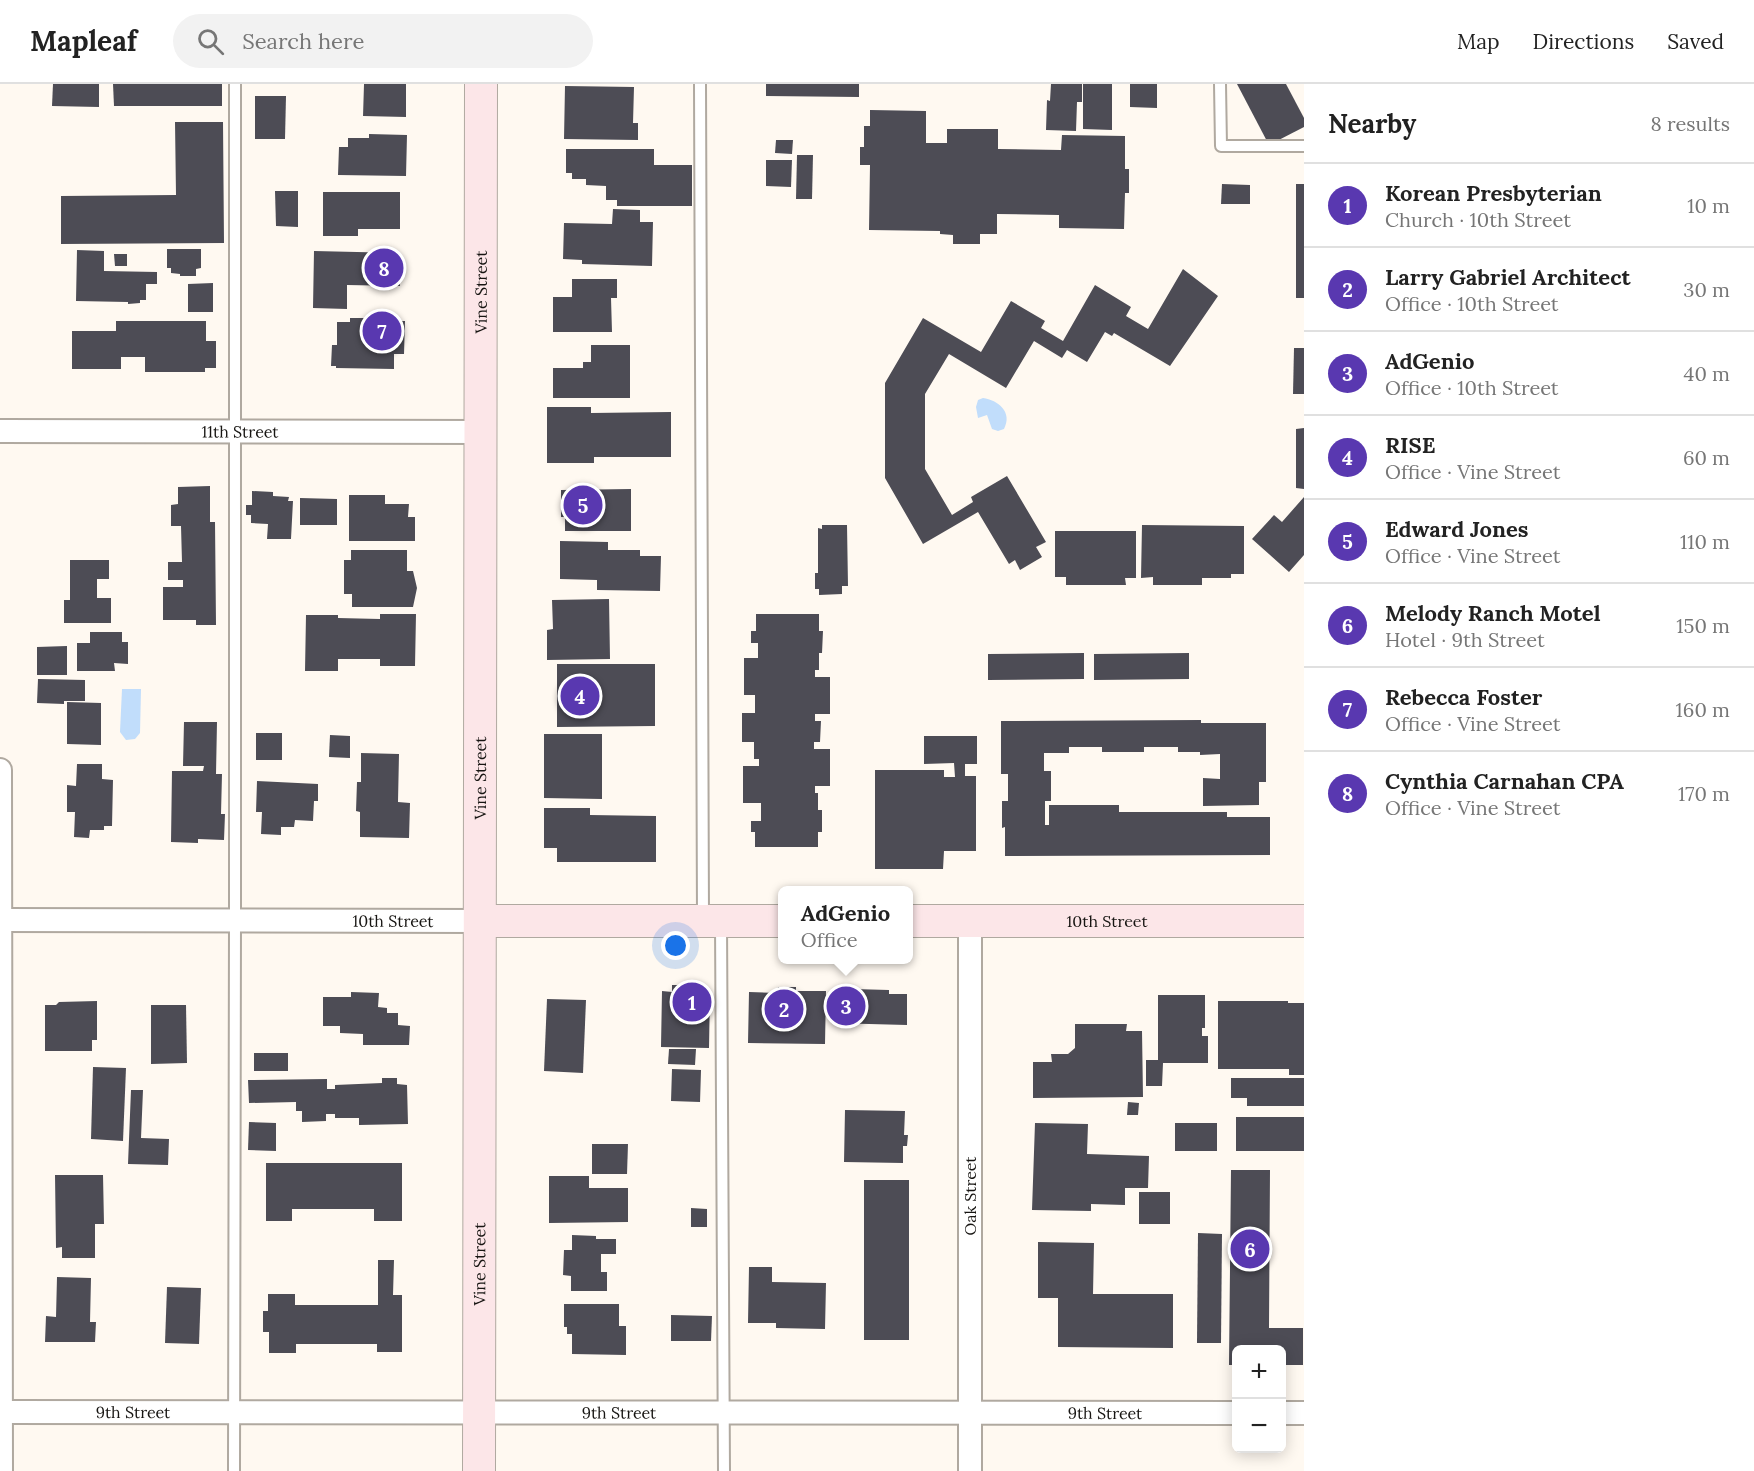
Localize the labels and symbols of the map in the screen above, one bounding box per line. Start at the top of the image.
pin: 8 [364,246,404,291]
street label: Vine Street [471,250,491,334]
pin: 7 [362,308,401,354]
street label: 11th Street [201,421,279,442]
pin: 5 [564,482,602,528]
pin: 4 [560,674,600,718]
street label: Vine Street [470,736,490,820]
street label: 10th Street [352,911,434,931]
street label: 10th Street [1066,911,1148,931]
your location [661,931,690,960]
pin: 1 [672,980,712,1024]
pin: 3 [826,984,866,1028]
pin: 2 [764,986,804,1032]
street label: Oak Street [960,1156,980,1236]
street label: Vine Street [469,1222,489,1306]
pin: 6 [1230,1226,1270,1272]
street label: 9th Street [96,1402,171,1422]
street label: 9th Street [582,1402,657,1423]
street label: 9th Street [1068,1403,1143,1423]

